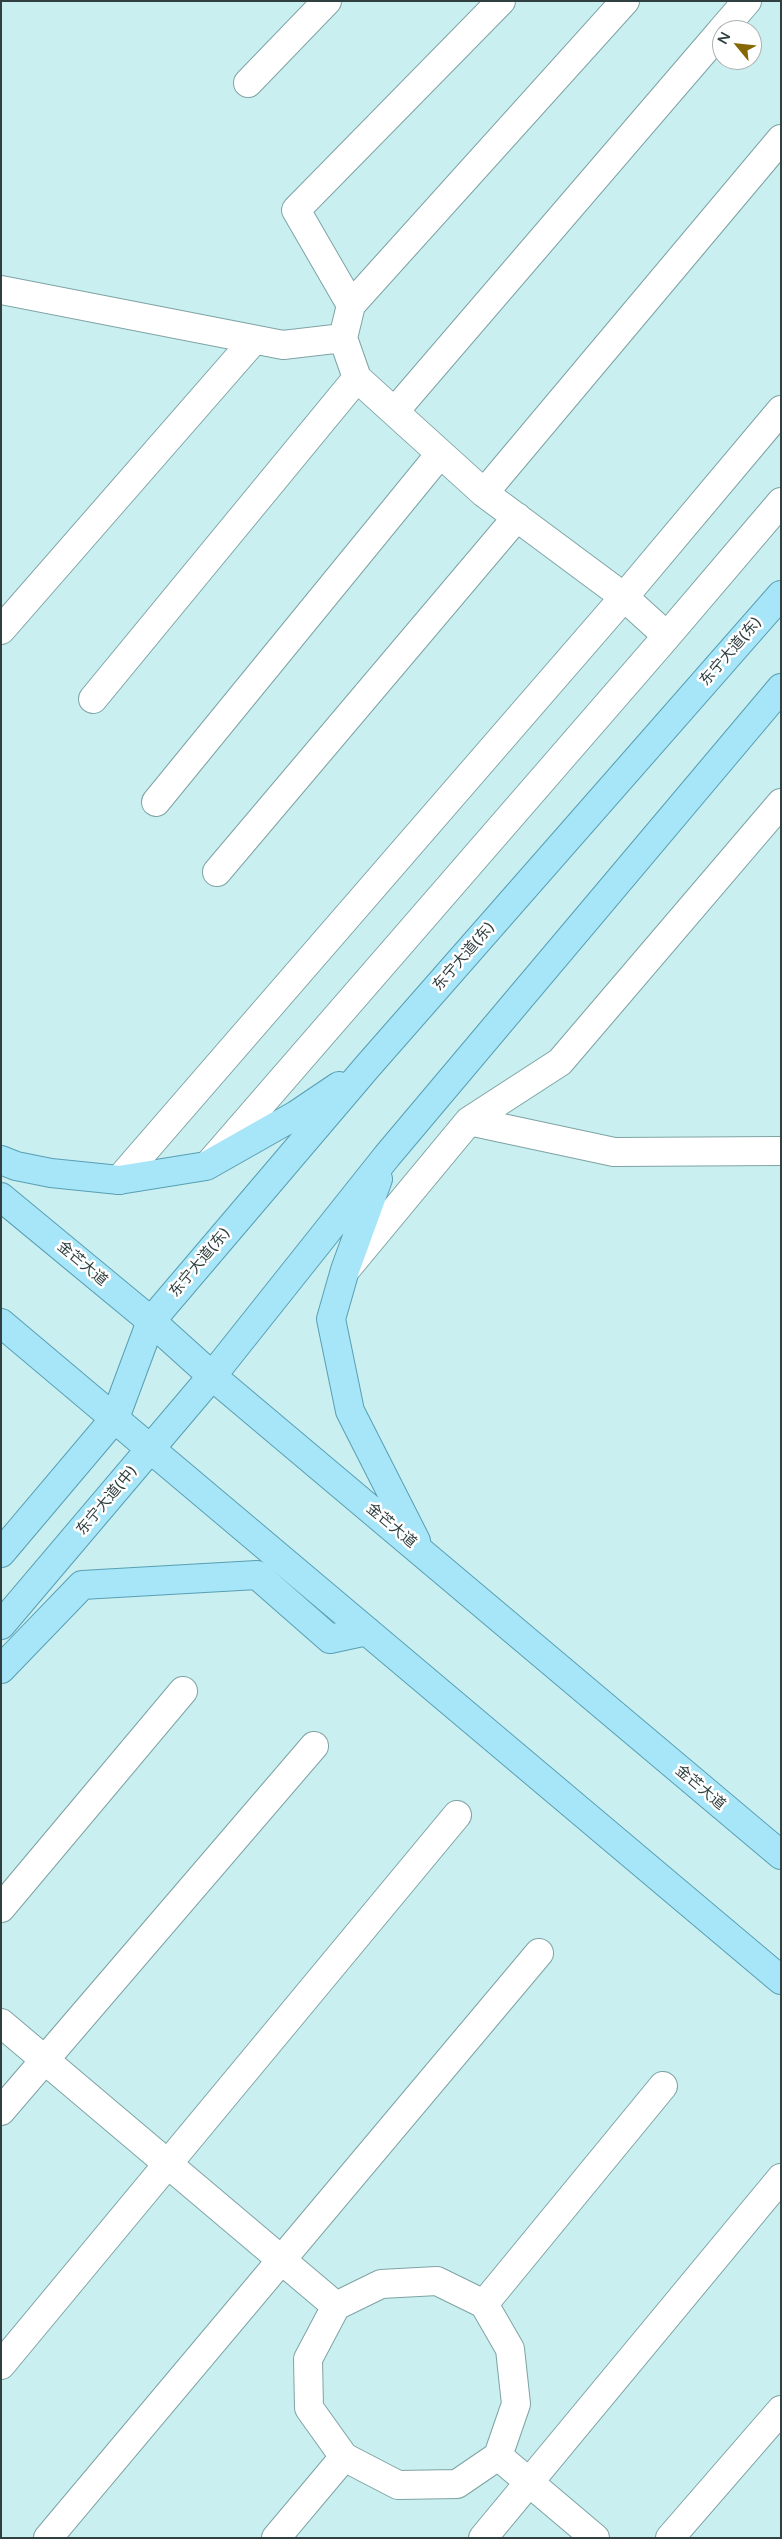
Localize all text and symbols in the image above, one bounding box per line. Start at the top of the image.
north arrow [712,20,762,70]
text: N [714,29,734,47]
street label: 东宁大道(东) [697,614,765,690]
street label: 东宁大道(东) [430,919,498,995]
street label: 东宁大道(东) [166,1225,234,1301]
street label: 金芒大道 [53,1238,111,1290]
street label: 东宁大道(中) [73,1463,141,1539]
street label: 金芒大道 [362,1500,420,1552]
street label: 金芒大道 [671,1762,729,1814]

